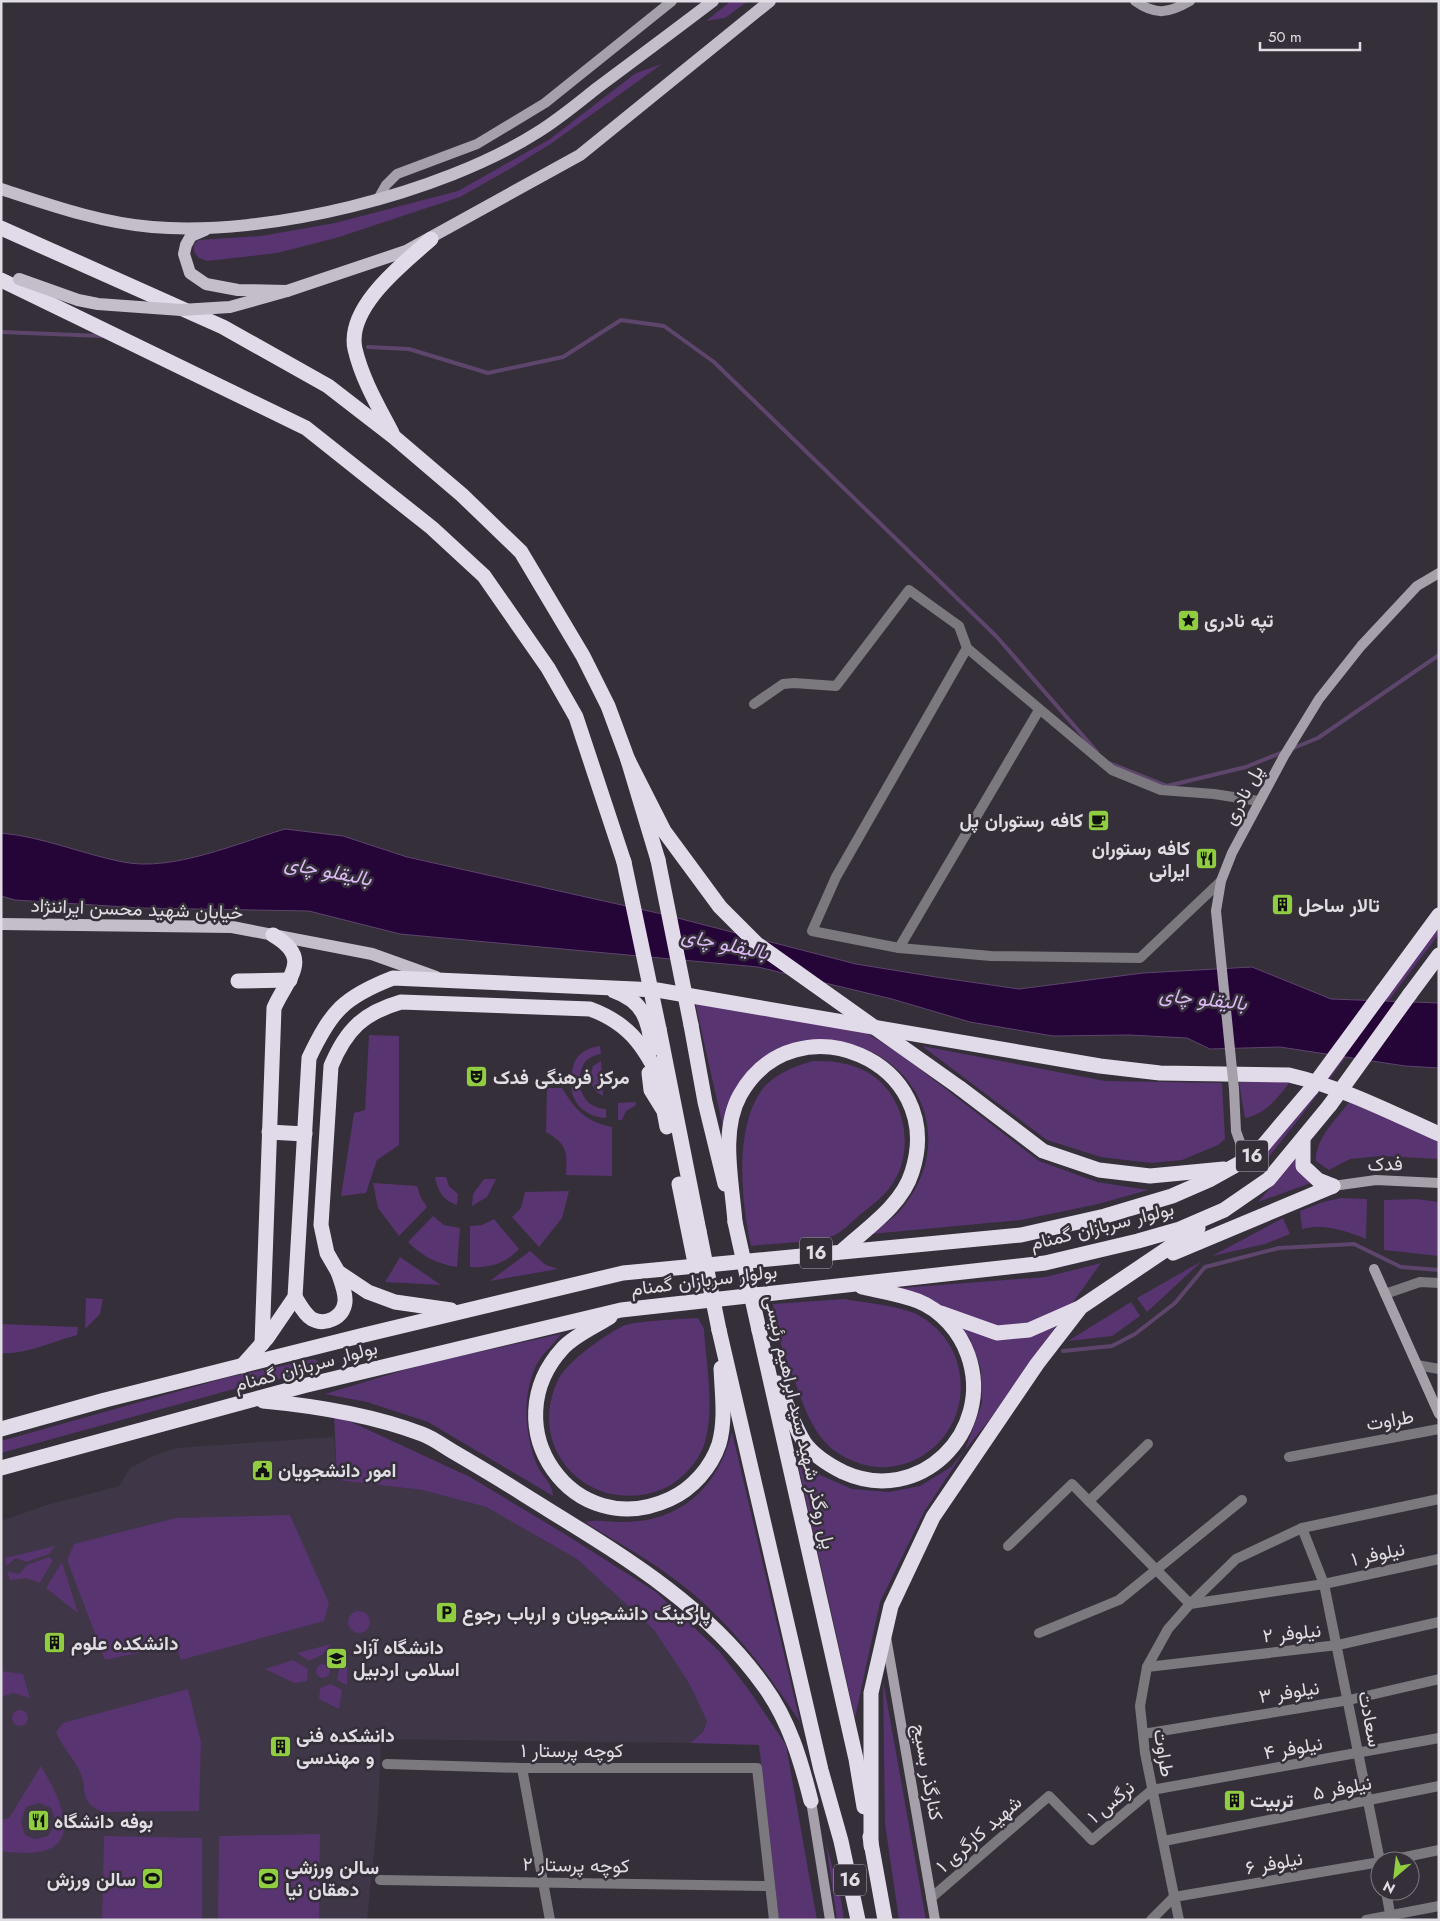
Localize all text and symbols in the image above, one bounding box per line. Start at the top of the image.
scale bar [1260,20,1360,52]
text: 50 m [1268,26,1302,48]
place label: تپه نادری [1204,607,1274,634]
place icon: تپه نادری [1176,608,1200,632]
street label: پل نادری [1216,760,1270,830]
place label: کافه رستوران پل [959,807,1083,834]
cafe icon: کافه رستوران پل [1087,808,1111,832]
place label: کافه رستوران ایرانی [1092,835,1190,884]
restaurant icon: کافه رستوران ایرانی [1194,847,1218,871]
water label: بالیقلو چای [282,848,375,894]
street label: خیابان شهید محسن ایراننژاد [30,892,244,926]
place label: تالار ساحل [1298,892,1380,919]
building icon: تالار ساحل [1270,893,1294,917]
water label: بالیقلو چای [679,921,772,968]
water label: بالیقلو چای [1158,980,1249,1018]
place label: مرکز فرهنگی فدک [493,1064,630,1091]
theatre icon: مرکز فرهنگی فدک [465,1065,489,1089]
road number: 16 [1236,1140,1268,1172]
street label: فدک [1367,1150,1403,1178]
street label: بولوار سربازان گمنام [1027,1195,1177,1257]
road number: 16 [800,1238,832,1268]
street label: بولوار سربازان گمنام [629,1258,779,1302]
street label: پل روگذر شهید سید ابراهیم رئیسی [758,1292,842,1552]
street label: بولوار سربازان گمنام [231,1334,381,1398]
street label: طراوت [1364,1403,1416,1437]
place label: امور دانشجویان [278,1457,397,1484]
public building icon: امور دانشجویان [250,1458,274,1482]
street label: نیلوفر ۱ [1349,1535,1407,1573]
place label: پارکینگ دانشجویان و ارباب رجوع [462,1600,711,1627]
parking icon: پارکینگ دانشجویان و ارباب رجوع [434,1601,458,1625]
street label: نیلوفر ۲ [1262,1617,1322,1649]
place label: دانشکده علوم [71,1630,178,1657]
building icon: دانشکده علوم [43,1631,67,1655]
place label: دانشگاه آزاد اسلامی اردبیل [353,1634,460,1683]
school or university icon: دانشگاه آزاد اسلامی اردبیل [325,1646,349,1670]
street label: نیلوفر ۳ [1257,1674,1321,1710]
street label: سعادت [1351,1689,1389,1749]
street label: کنارگذر بسیج [906,1721,950,1823]
place label: دانشکده فنی و مهندسی [296,1722,395,1771]
street label: طراوت [1147,1727,1181,1779]
street label: نیلوفر ۴ [1261,1730,1325,1766]
building icon: دانشکده فنی و مهندسی [268,1734,292,1758]
street label: کوچه پرستار ۱ [521,1737,623,1764]
street label: نیلوفر ۵ [1310,1769,1374,1807]
street label: نرگس ۱ [1082,1774,1140,1830]
place label: تربیت [1250,1787,1294,1814]
building icon: تربیت [1222,1788,1246,1812]
street label: شهید کارگری ۱ [930,1789,1028,1879]
place label: بوفه دانشگاه [54,1808,153,1835]
restaurant icon: بوفه دانشگاه [26,1809,50,1833]
street label: نیلوفر ۶ [1243,1845,1305,1881]
street label: کوچه پرستار ۲ [522,1851,630,1879]
north arrow [1370,1851,1420,1901]
place label: سالن ورزشی دهقان نیا [285,1854,379,1903]
road number: 16 [834,1864,866,1896]
place label: سالن ورزش [47,1866,136,1893]
sports icon: سالن ورزشی دهقان نیا [257,1866,281,1890]
sports icon: سالن ورزش [140,1867,164,1891]
text: N [1379,1876,1399,1899]

